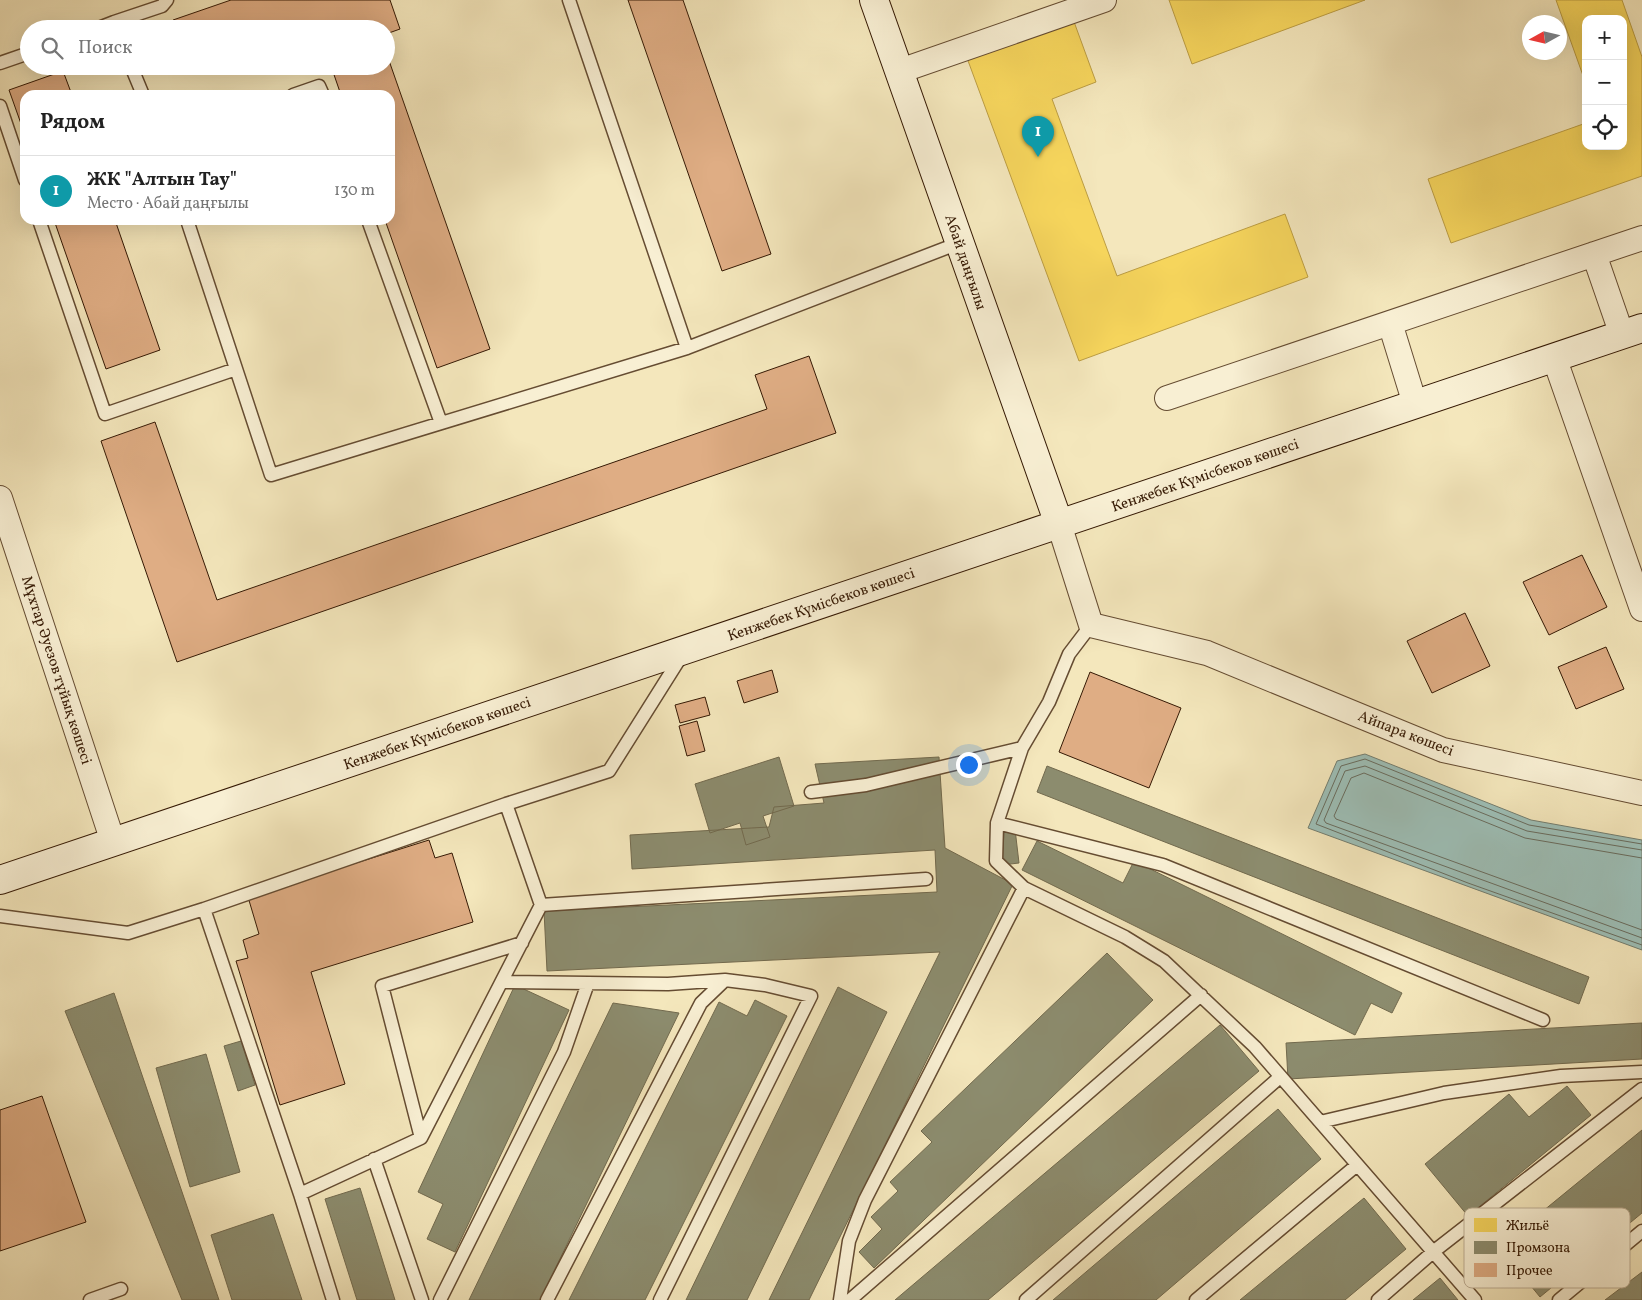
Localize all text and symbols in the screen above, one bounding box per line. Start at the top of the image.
north arrow [1522,15,1567,60]
map controls [1582,15,1627,150]
button: + [1582,15,1627,60]
search box [20,20,395,75]
icon: search [38,34,66,62]
text: Поиск [78,35,132,61]
button: − [1582,60,1627,105]
button: locate [1582,105,1627,150]
text: Рядом [40,108,105,137]
pin: 1 [1022,116,1054,157]
text: ЖК "Алтын Тау" [87,167,237,193]
text: 1 [53,180,59,202]
text: 130 m [334,180,375,202]
text: Место · Абай даңғылы [87,193,249,215]
street label: Абай даңғылы [938,212,991,313]
street label: Кенжебек Күмісбеков көшесі [1109,434,1302,518]
street label: Кенжебек Күмісбеков көшесі [725,563,918,647]
street label: Мұхтар Әуезов тұйық көшесі [15,573,96,767]
street label: Кенжебек Күмісбеков көшесі [341,692,534,776]
street label: Айпара көшесі [1355,706,1456,762]
your location [956,752,982,778]
legend [1464,1208,1630,1288]
text: Жильё [1506,1217,1550,1236]
text: Промзона [1506,1239,1570,1258]
text: Прочее [1506,1262,1553,1281]

